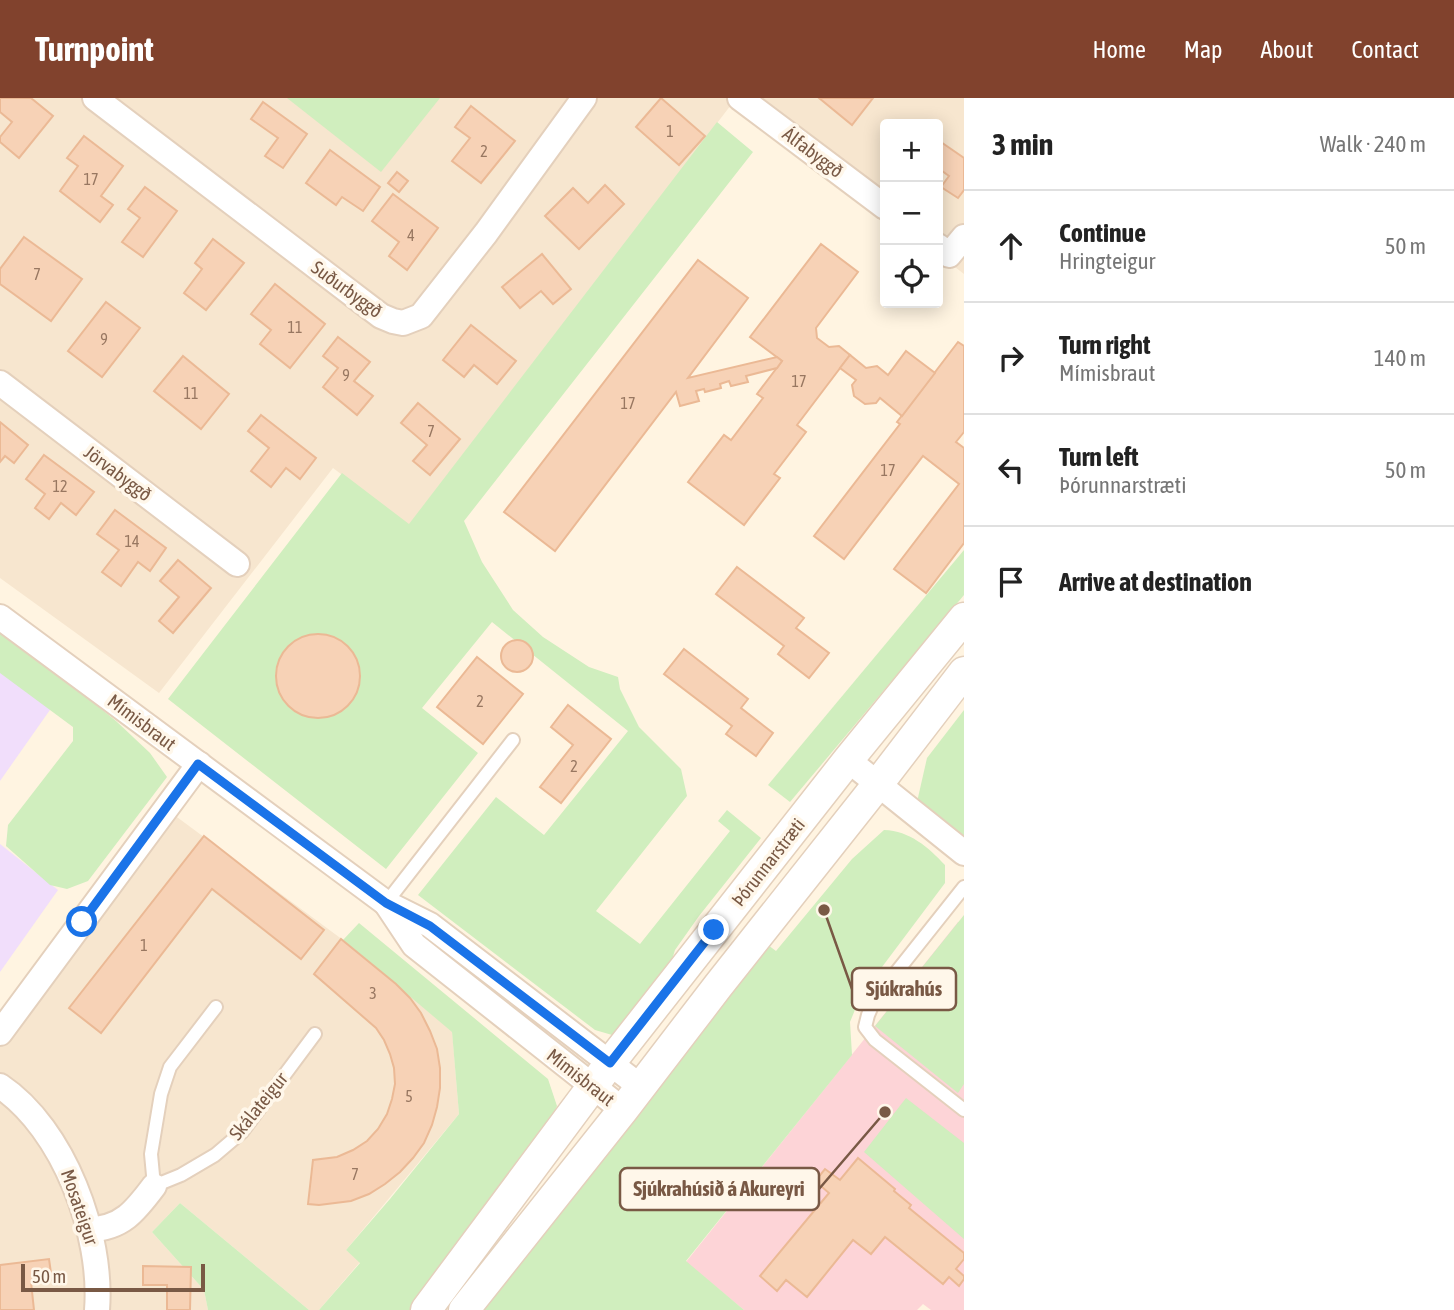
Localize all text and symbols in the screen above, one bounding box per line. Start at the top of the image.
text: Turnpoint [35,30,154,68]
text: Home [1092,36,1146,63]
text: Map [1184,36,1222,63]
text: About [1260,36,1313,63]
text: Contact [1351,36,1419,63]
map controls [880,119,943,308]
button: + [880,119,943,182]
house number: 1 [666,122,674,140]
street label: Álfabyggð [779,122,847,182]
text: 3 min [992,127,1053,161]
text: Walk · 240 m [1320,131,1426,157]
house number: 2 [480,142,488,160]
house number: 17 [83,170,99,188]
button: − [880,182,943,245]
text: Continue [1059,218,1146,248]
house number: 4 [407,226,415,244]
icon: ahead [992,227,1030,265]
text: 50 m [1385,233,1426,259]
button: locate [880,245,943,308]
text: Hringteigur [1059,248,1155,274]
street label: Suðurbyggð [307,256,387,322]
house number: 7 [33,265,41,283]
house number: 11 [287,318,303,336]
house number: 9 [100,330,108,348]
text: Turn right [1059,330,1150,360]
icon: right [992,339,1030,377]
text: 140 m [1374,345,1426,371]
text: Mímisbraut [1059,360,1155,386]
house number: 9 [342,366,350,384]
house number: 17 [791,372,807,390]
house number: 11 [183,384,199,402]
house number: 17 [620,394,636,412]
house number: 7 [427,422,435,440]
street label: Jörvabyggð [80,441,156,505]
text: Turn left [1059,442,1139,472]
icon: left [992,451,1030,489]
text: 50 m [1385,457,1426,483]
house number: 17 [880,461,896,479]
text: Þórunnarstræti [1059,472,1186,498]
house number: 12 [52,477,68,495]
house number: 14 [124,532,140,550]
icon: arrive [992,563,1030,601]
text: Arrive at destination [1059,567,1252,597]
street label: Mímisbraut [104,689,180,755]
house number: 2 [476,692,484,710]
house number: 2 [570,757,578,775]
street label: Þórunnarstræti [727,814,809,910]
route start [66,906,97,937]
route end [698,914,729,945]
house number: 1 [140,936,148,954]
callout: Sjúkrahús [852,968,956,1010]
text: Sjúkrahús [866,976,943,1000]
house number: 3 [369,984,377,1002]
street label: Mímisbraut [543,1044,619,1110]
street label: Skálateigur [224,1068,292,1144]
house number: 5 [405,1087,413,1105]
house number: 7 [351,1165,359,1183]
street label: Mosateigur [57,1166,103,1248]
callout: Sjúkrahúsið á Akureyri [620,1168,819,1210]
text: Sjúkrahúsið á Akureyri [633,1176,805,1200]
scale bar [21,1261,205,1293]
text: 50 m [32,1265,66,1287]

